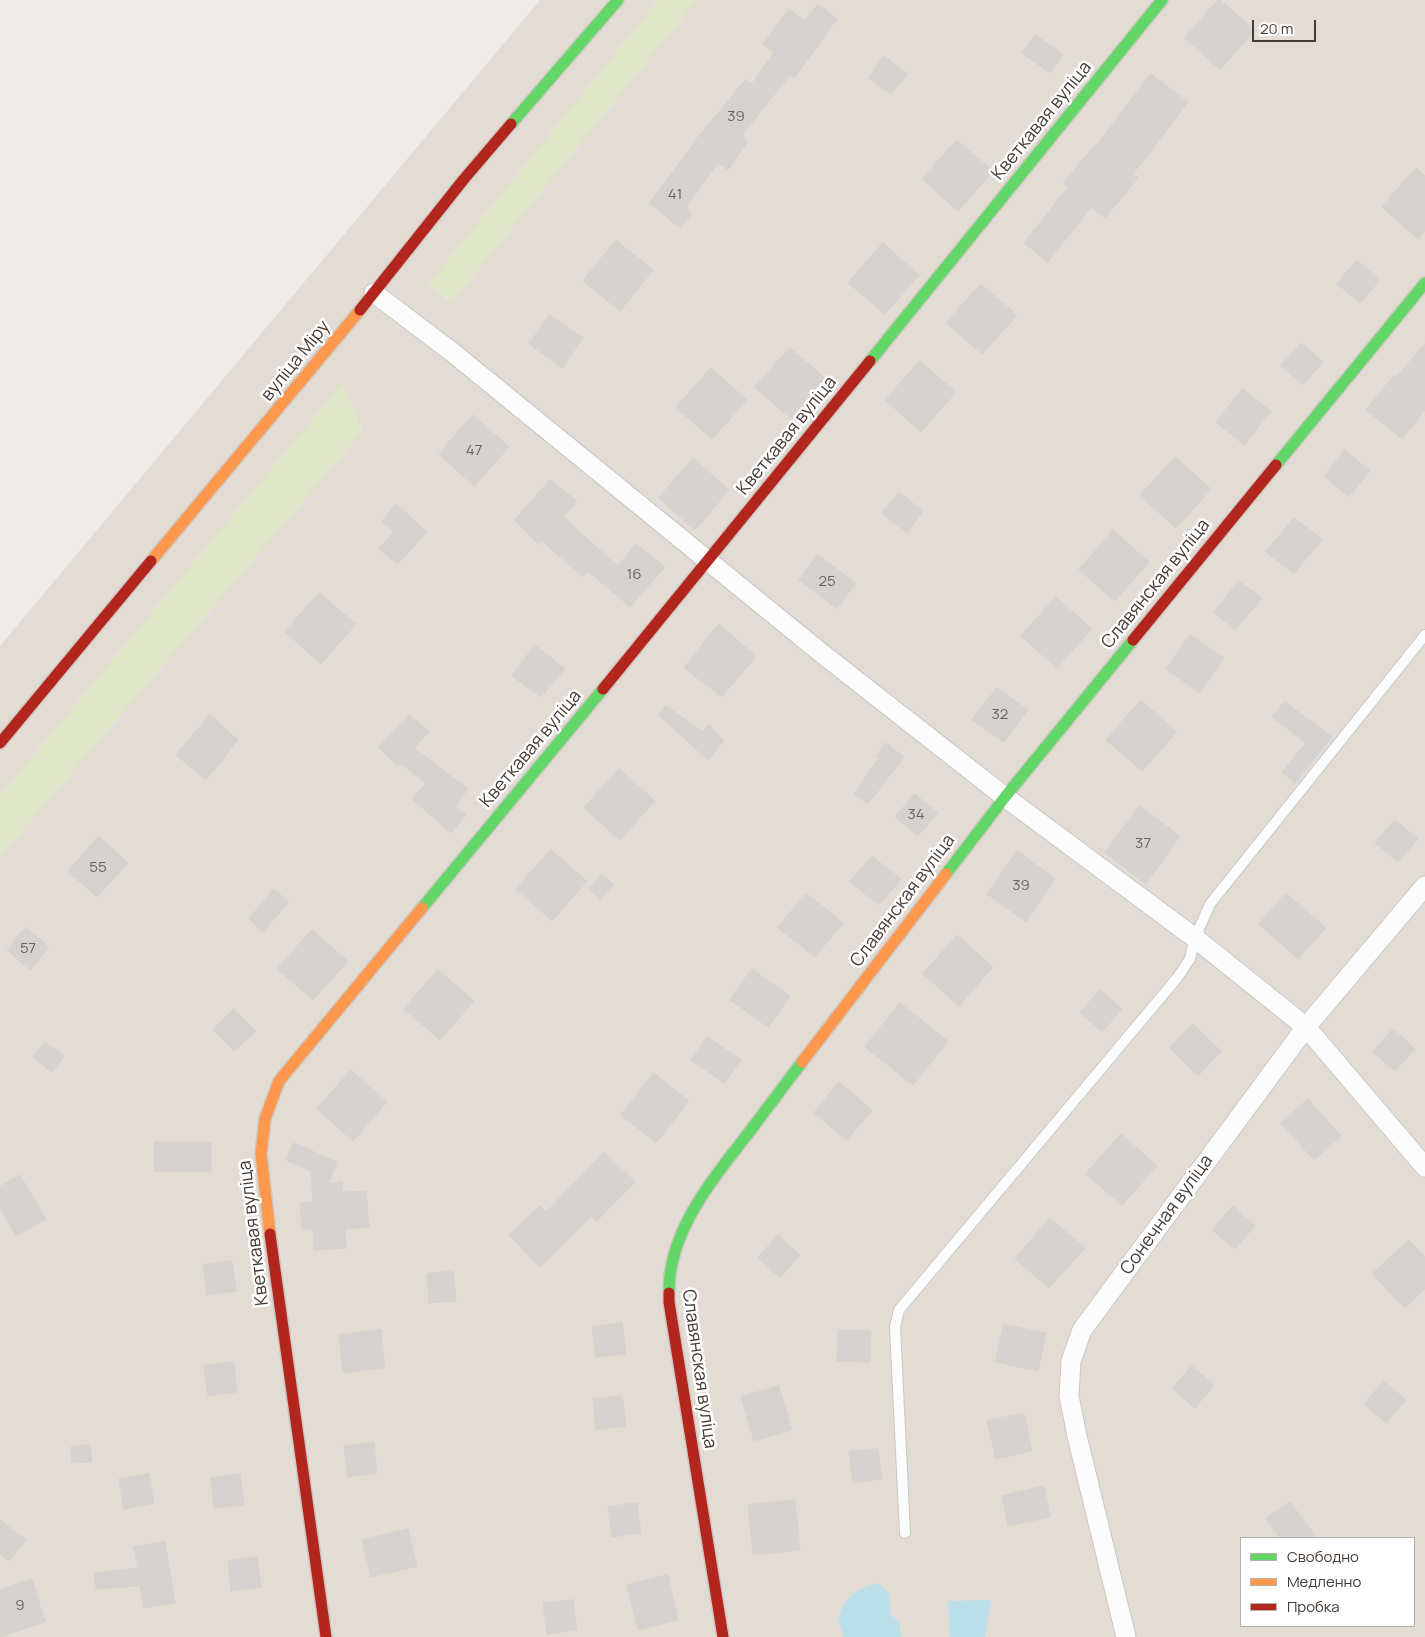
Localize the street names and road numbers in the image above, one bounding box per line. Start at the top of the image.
street label: Кветкавая вуліца [988,57,1096,185]
street label: вуліца Міру [257,316,335,406]
street label: Кветкавая вуліца [733,372,841,500]
street label: Славянская вуліца [1097,515,1215,653]
street label: Кветкавая вуліца [476,686,586,812]
street label: Славянская вуліца [846,830,960,972]
street label: Сонечная вуліца [1116,1151,1218,1279]
street label: Кветкавая вуліца [234,1159,274,1307]
street label: Славянская вуліца [677,1288,721,1450]

